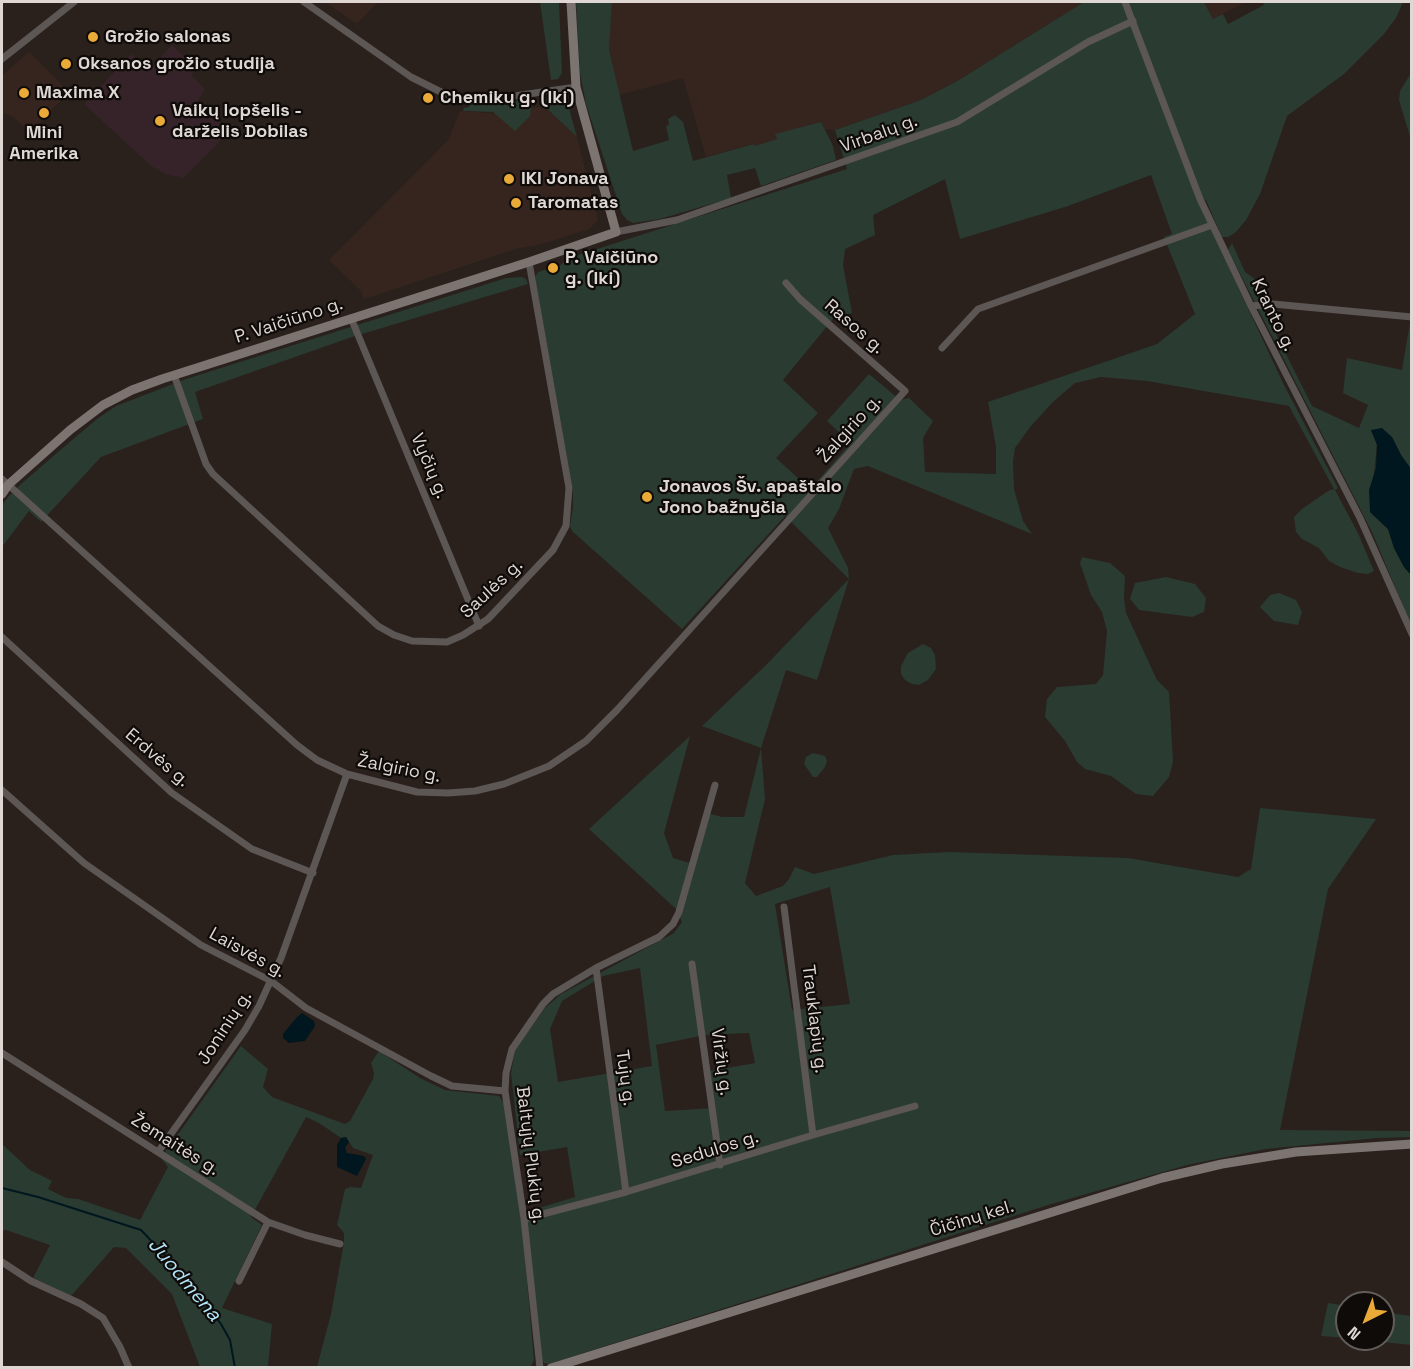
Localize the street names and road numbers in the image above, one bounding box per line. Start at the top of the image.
street label: Virbalų g. [838,110,920,158]
street label: Kranto g. [1246,275,1300,355]
street label: P. Vaičiūno g. [232,293,346,349]
street label: Rasos g. [820,295,888,359]
street label: Žalgirio g. [814,390,886,468]
street label: Vyčių g. [406,430,452,502]
street label: Saulės g. [456,555,528,623]
street label: Erdvės g. [120,724,194,792]
street label: Žalgirio g. [356,750,442,788]
street label: Laisvės g. [205,923,289,983]
street label: Trauklapių g. [797,964,831,1074]
street label: Joninių g. [193,987,257,1069]
street label: Viržių g. [706,1027,736,1097]
street label: Tujų g. [610,1049,640,1107]
street label: Baltųjų Plukių g. [511,1085,549,1225]
street label: Žemaitės g. [127,1109,223,1181]
street label: Sedulos g. [669,1127,761,1173]
street label: Čičinų kel. [927,1196,1017,1242]

